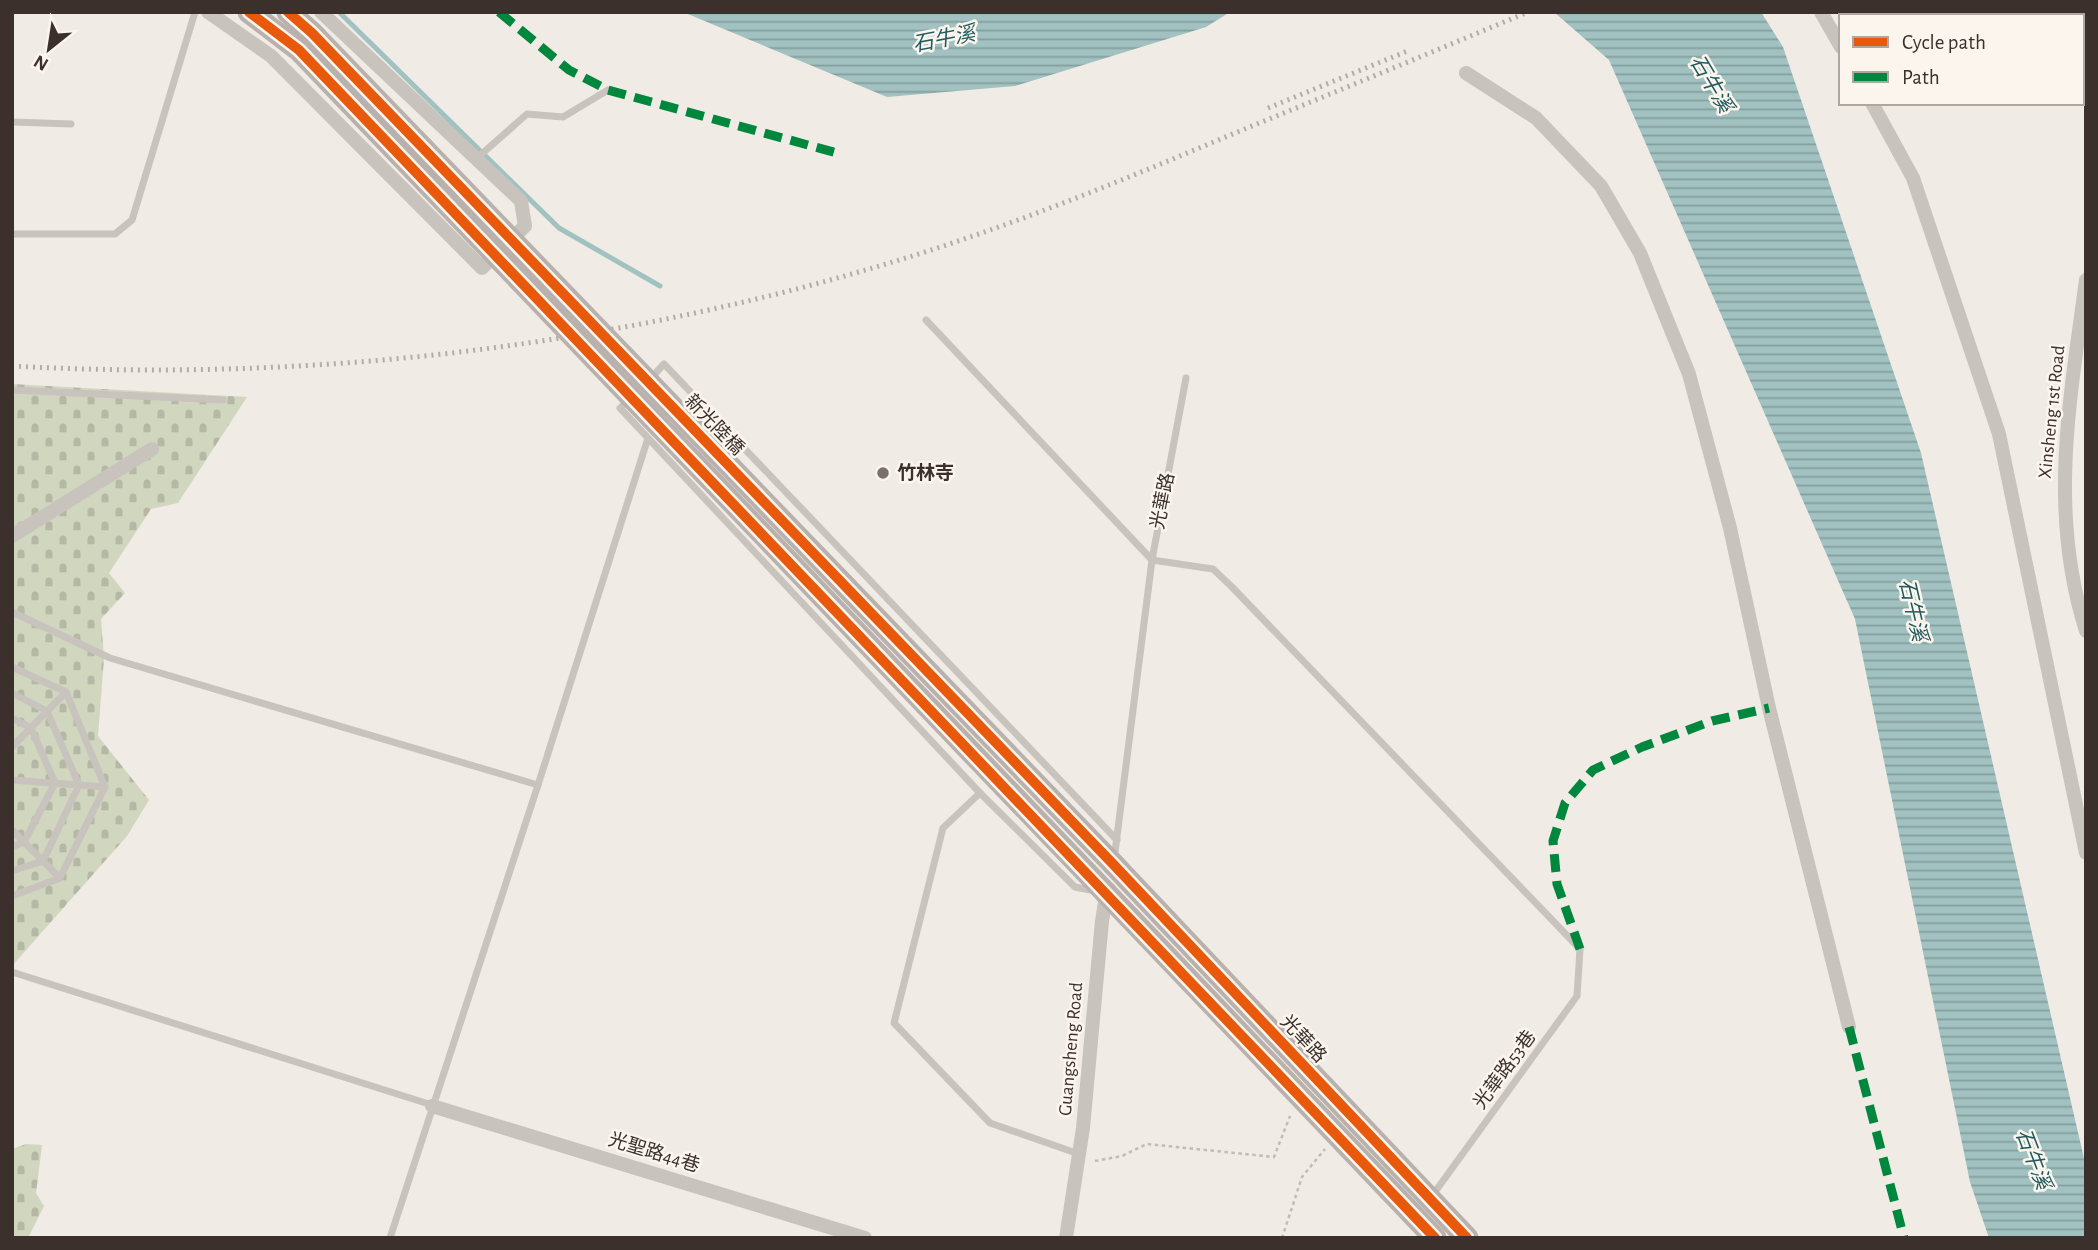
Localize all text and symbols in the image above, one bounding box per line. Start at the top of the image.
north arrow [14,14,84,84]
legend [1839,14,2084,105]
water label: 石牛溪 [911,21,980,55]
text: Cycle path [1902,32,1986,53]
text: N [31,51,52,74]
water label: 石牛溪 [1686,51,1739,119]
text: Path [1902,67,1940,88]
street label: Xinsheng 1st Road [2036,344,2068,480]
street label: 新光陸橋 [681,390,749,459]
place label: 竹林寺 [897,463,954,483]
marker: 竹林寺 [875,465,891,481]
street label: 光華路 [1147,471,1178,531]
water label: 石牛溪 [1896,577,1932,646]
street label: Guangsheng Road [1056,981,1086,1117]
street label: 光華路 [1277,1011,1330,1066]
street label: 光華路53巷 [1469,1026,1540,1113]
water label: 石牛溪 [2012,1125,2056,1195]
street label: 光聖路44巷 [606,1128,702,1176]

